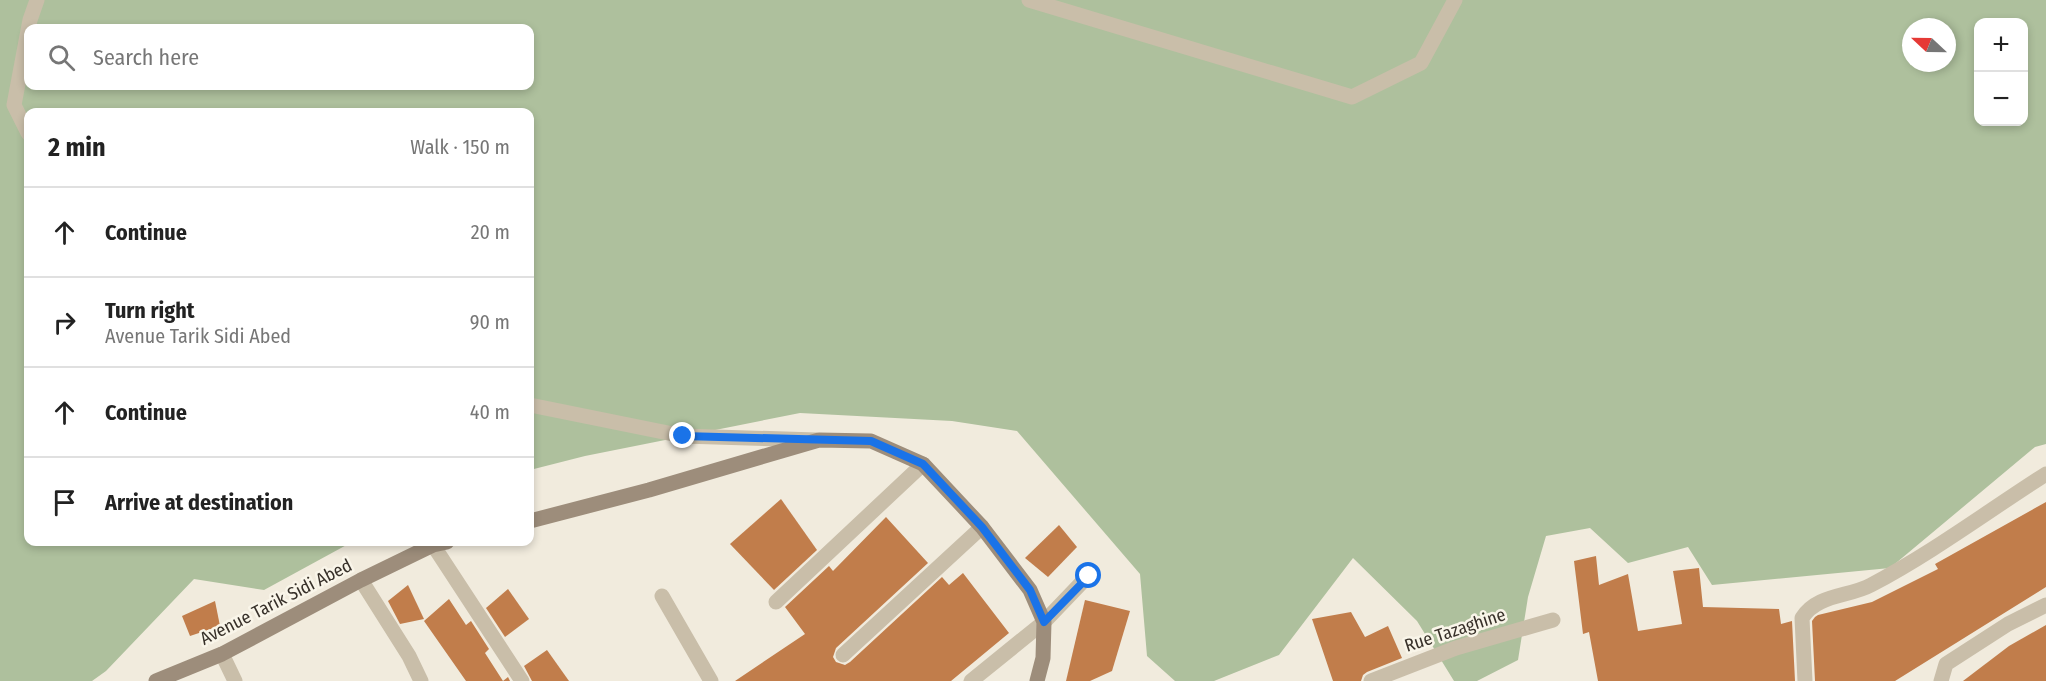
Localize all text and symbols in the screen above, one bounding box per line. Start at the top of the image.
north arrow [1902,18,1956,72]
map controls [1974,18,2028,126]
button: + [1974,18,2028,72]
search box [24,24,534,90]
icon: search [45,41,78,74]
text: Search here [93,44,199,71]
button: − [1974,72,2028,126]
text: 2 min [48,132,106,163]
text: Walk · 150 m [410,135,510,159]
icon: ahead [48,216,81,249]
text: Continue [105,219,187,246]
text: 20 m [471,220,510,244]
text: Turn right [105,297,194,324]
icon: right [48,306,81,339]
text: 90 m [470,310,510,334]
text: Avenue Tarik Sidi Abed [105,324,291,348]
icon: ahead [48,396,81,429]
text: Continue [105,399,187,426]
text: 40 m [470,400,510,424]
route end [669,422,695,448]
icon: arrive [48,486,81,519]
text: Arrive at destination [105,489,293,516]
street label: Avenue Tarik Sidi Abed [196,554,356,650]
route start [1075,562,1101,588]
street label: Rue Tazaghine [1402,603,1508,657]

